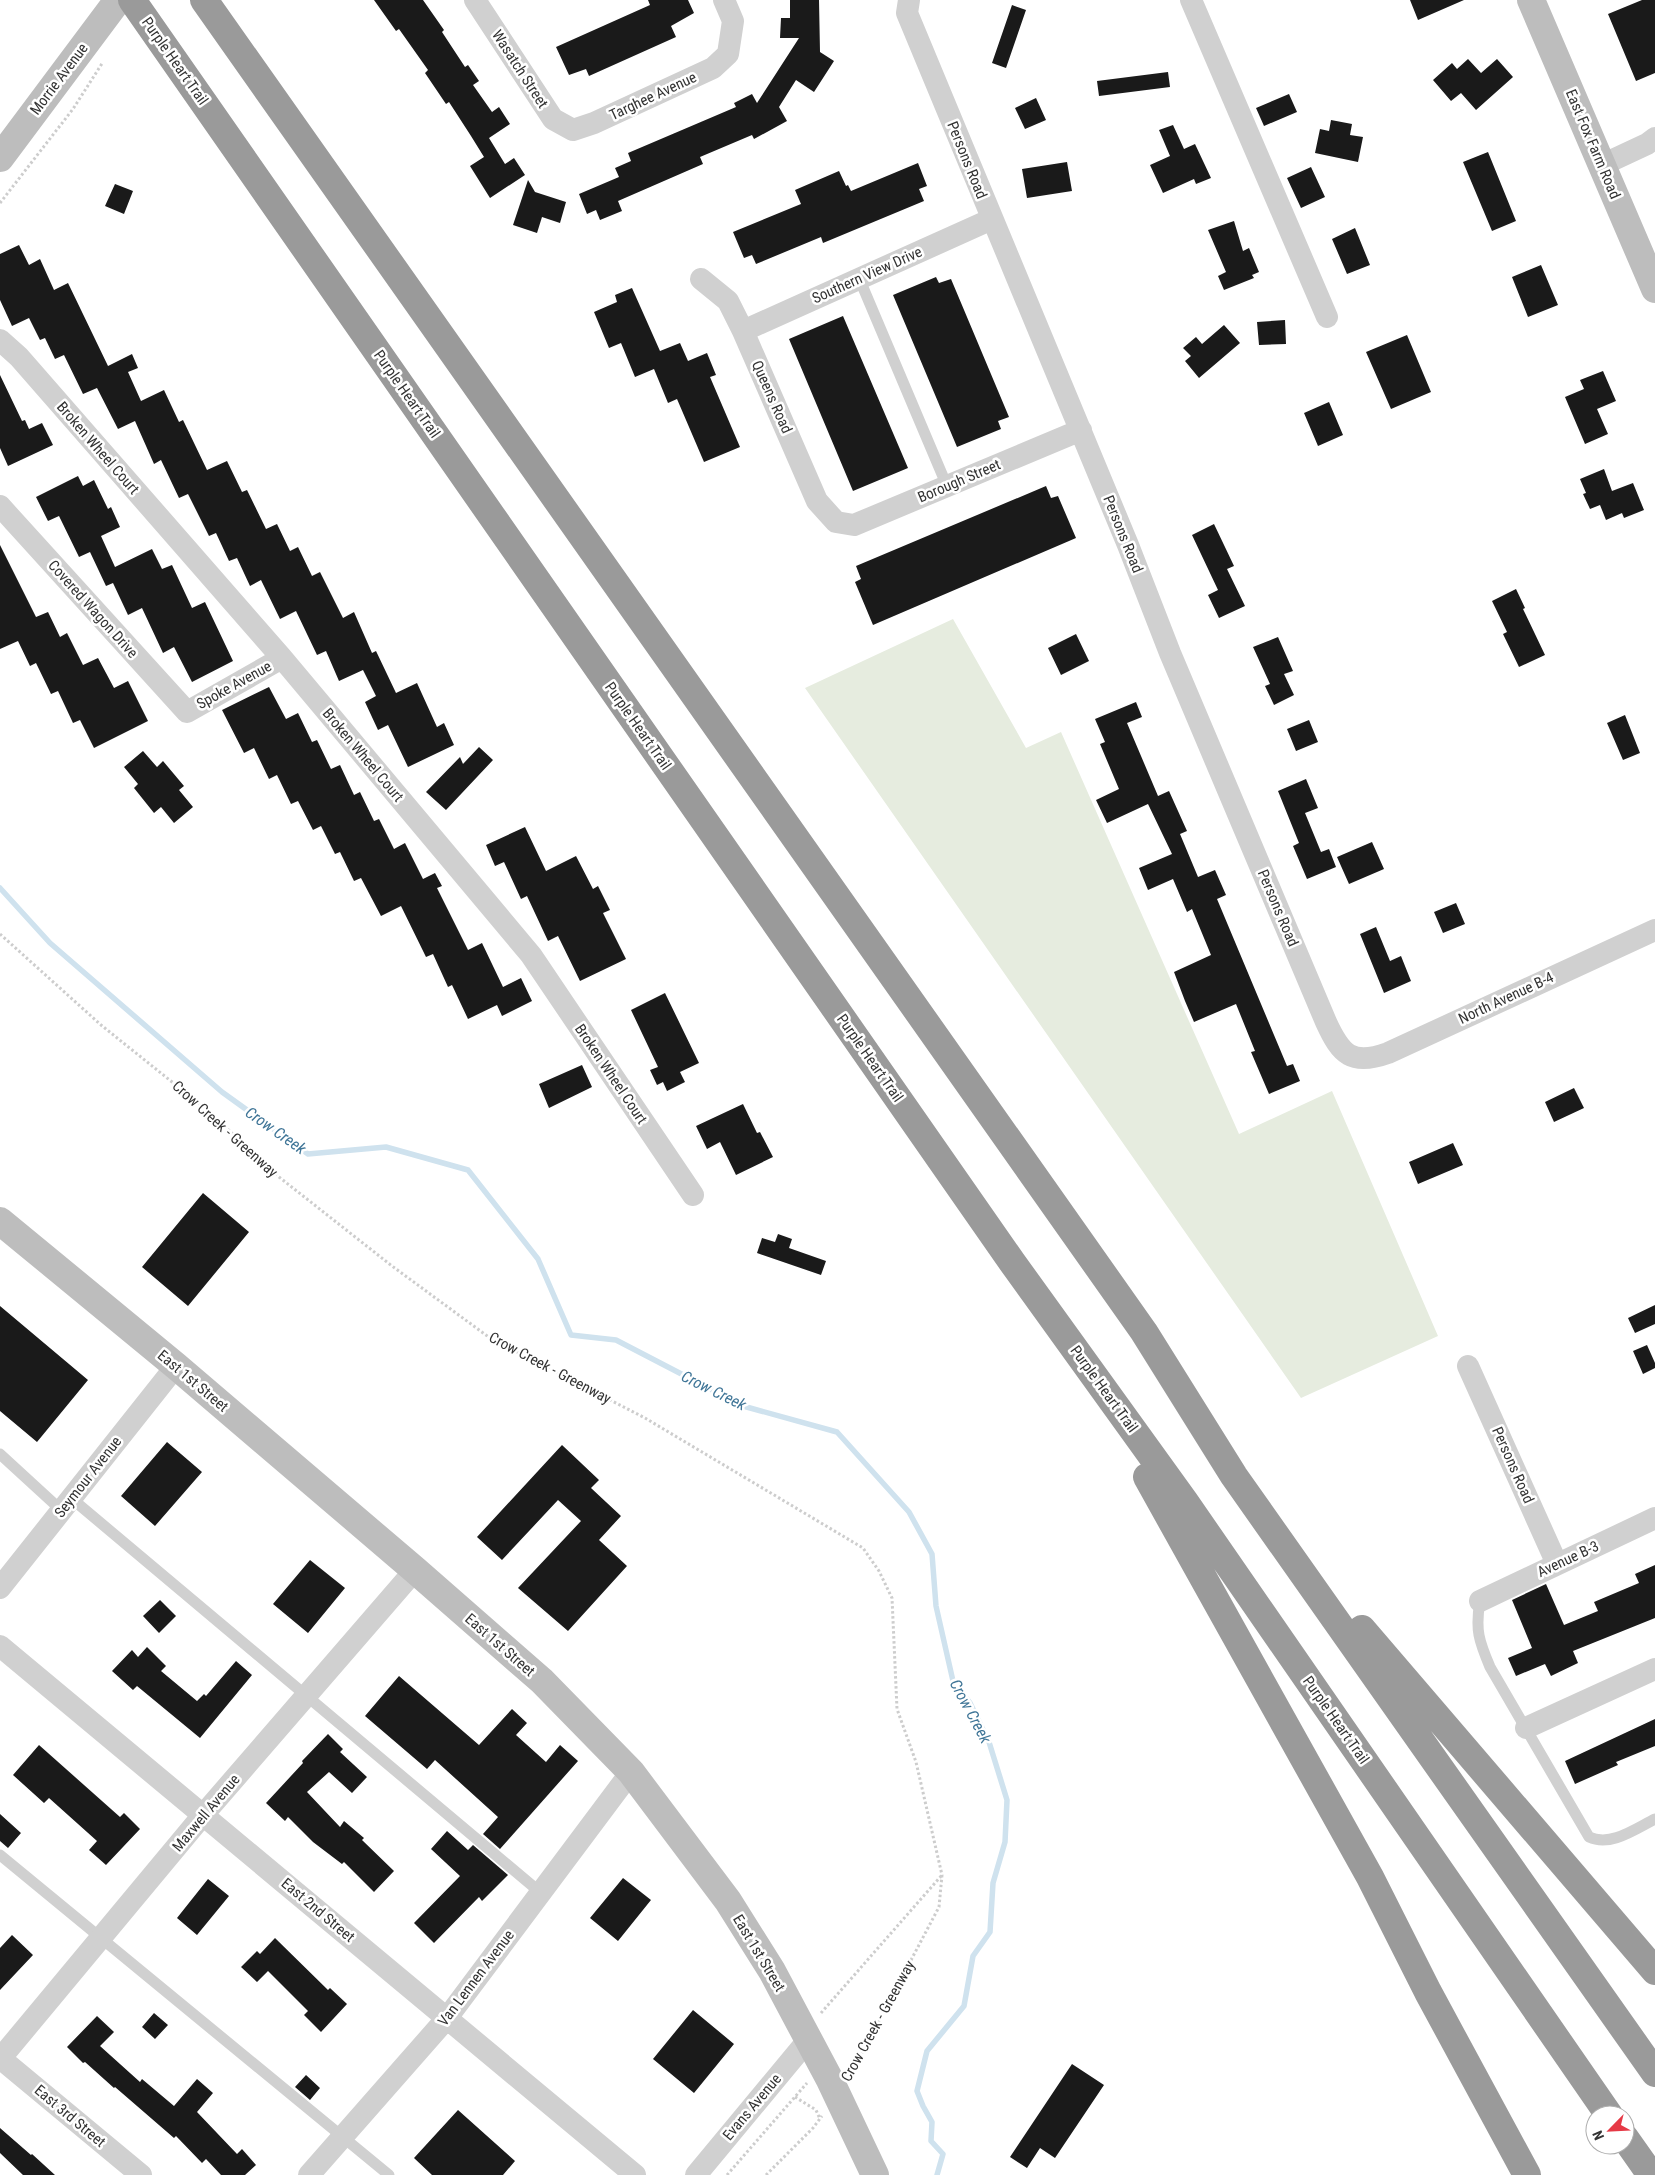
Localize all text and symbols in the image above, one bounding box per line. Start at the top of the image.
street label: Purple Heart Trail [138,14,212,108]
street label: Wasatch Street [488,27,552,111]
street label: Morrie Avenue [26,40,92,118]
street label: Targhee Avenue [607,68,699,124]
street label: East Fox Farm Road [1562,86,1624,202]
street label: Persons Road [943,119,991,201]
street label: Southern View Drive [809,243,925,307]
street label: Purple Heart Trail [370,347,444,441]
street label: Queens Road [748,358,796,436]
street label: Broken Wheel Court [53,398,143,498]
street label: Borough Street [915,455,1003,507]
street label: Persons Road [1099,493,1147,575]
street label: Covered Wagon Drive [44,556,142,662]
street label: Spoke Avenue [193,657,275,713]
street label: Purple Heart Trail [601,679,675,773]
street label: Broken Wheel Court [319,704,407,806]
street label: Persons Road [1254,867,1302,949]
street label: North Avenue B-4 [1456,968,1556,1028]
street label: Purple Heart Trail [833,1011,907,1105]
street label: Broken Wheel Court [571,1021,651,1127]
street label: Crow Creek - Greenway [169,1077,281,1181]
water label: Crow Creek [242,1102,310,1158]
street label: Crow Creek - Greenway [486,1328,614,1408]
street label: Purple Heart Trail [1066,1342,1142,1436]
street label: East 1st Street [154,1346,232,1416]
water label: Crow Creek [678,1367,750,1415]
street label: Persons Road [1488,1424,1538,1506]
street label: Seymour Avenue [51,1433,125,1521]
street label: Avenue B-3 [1534,1537,1602,1581]
street label: East 1st Street [461,1610,539,1680]
street label: Purple Heart Trail [1299,1673,1373,1767]
water label: Crow Creek [946,1676,996,1747]
street label: Maxwell Avenue [168,1771,244,1855]
street label: East 2nd Street [278,1874,358,1946]
street label: East 1st Street [729,1911,789,1995]
street label: Van Lennen Avenue [434,1926,518,2030]
street label: Crow Creek - Greenway [837,1957,919,2085]
street label: Evans Avenue [719,2070,785,2144]
street label: East 3rd Street [31,2081,109,2151]
north arrow [1585,2105,1635,2155]
text: N [1589,2128,1607,2142]

